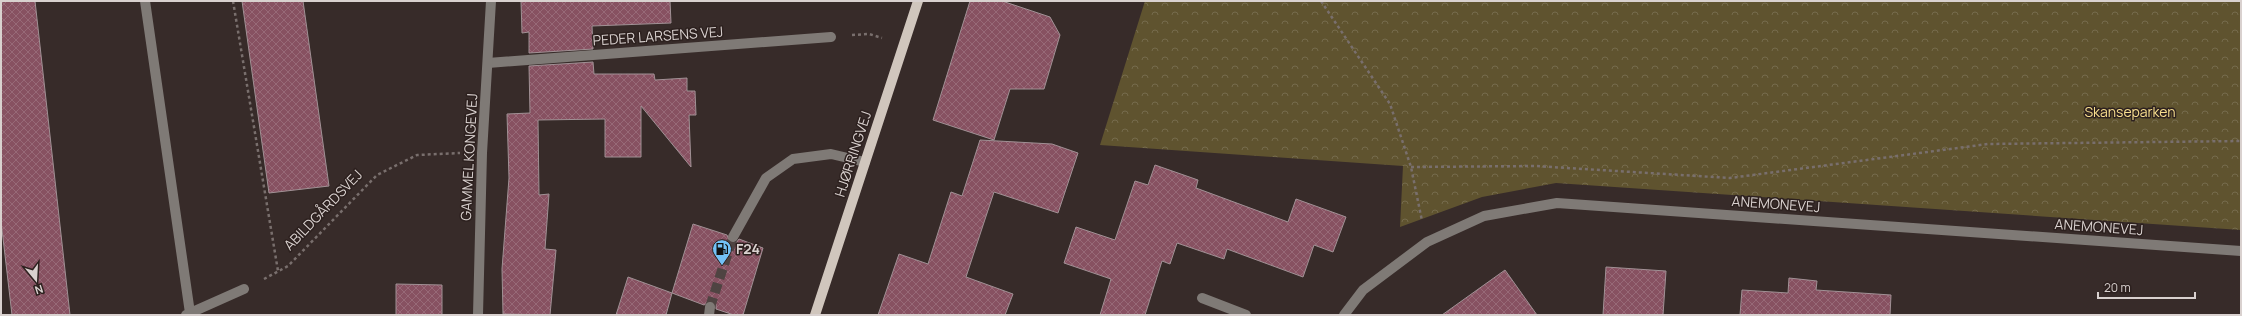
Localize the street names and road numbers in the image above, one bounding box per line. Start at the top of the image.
street label: PEDER LARSENS VEJ [592,21,724,50]
street label: GAMMEL KONGEVEJ [456,93,481,221]
street label: HJØRRINGVEJ [830,109,875,199]
street label: ABILDGÅRDSVEJ [279,165,366,254]
street label: ANEMONEVEJ [1731,191,1821,216]
street label: ANEMONEVEJ [2054,214,2144,239]

